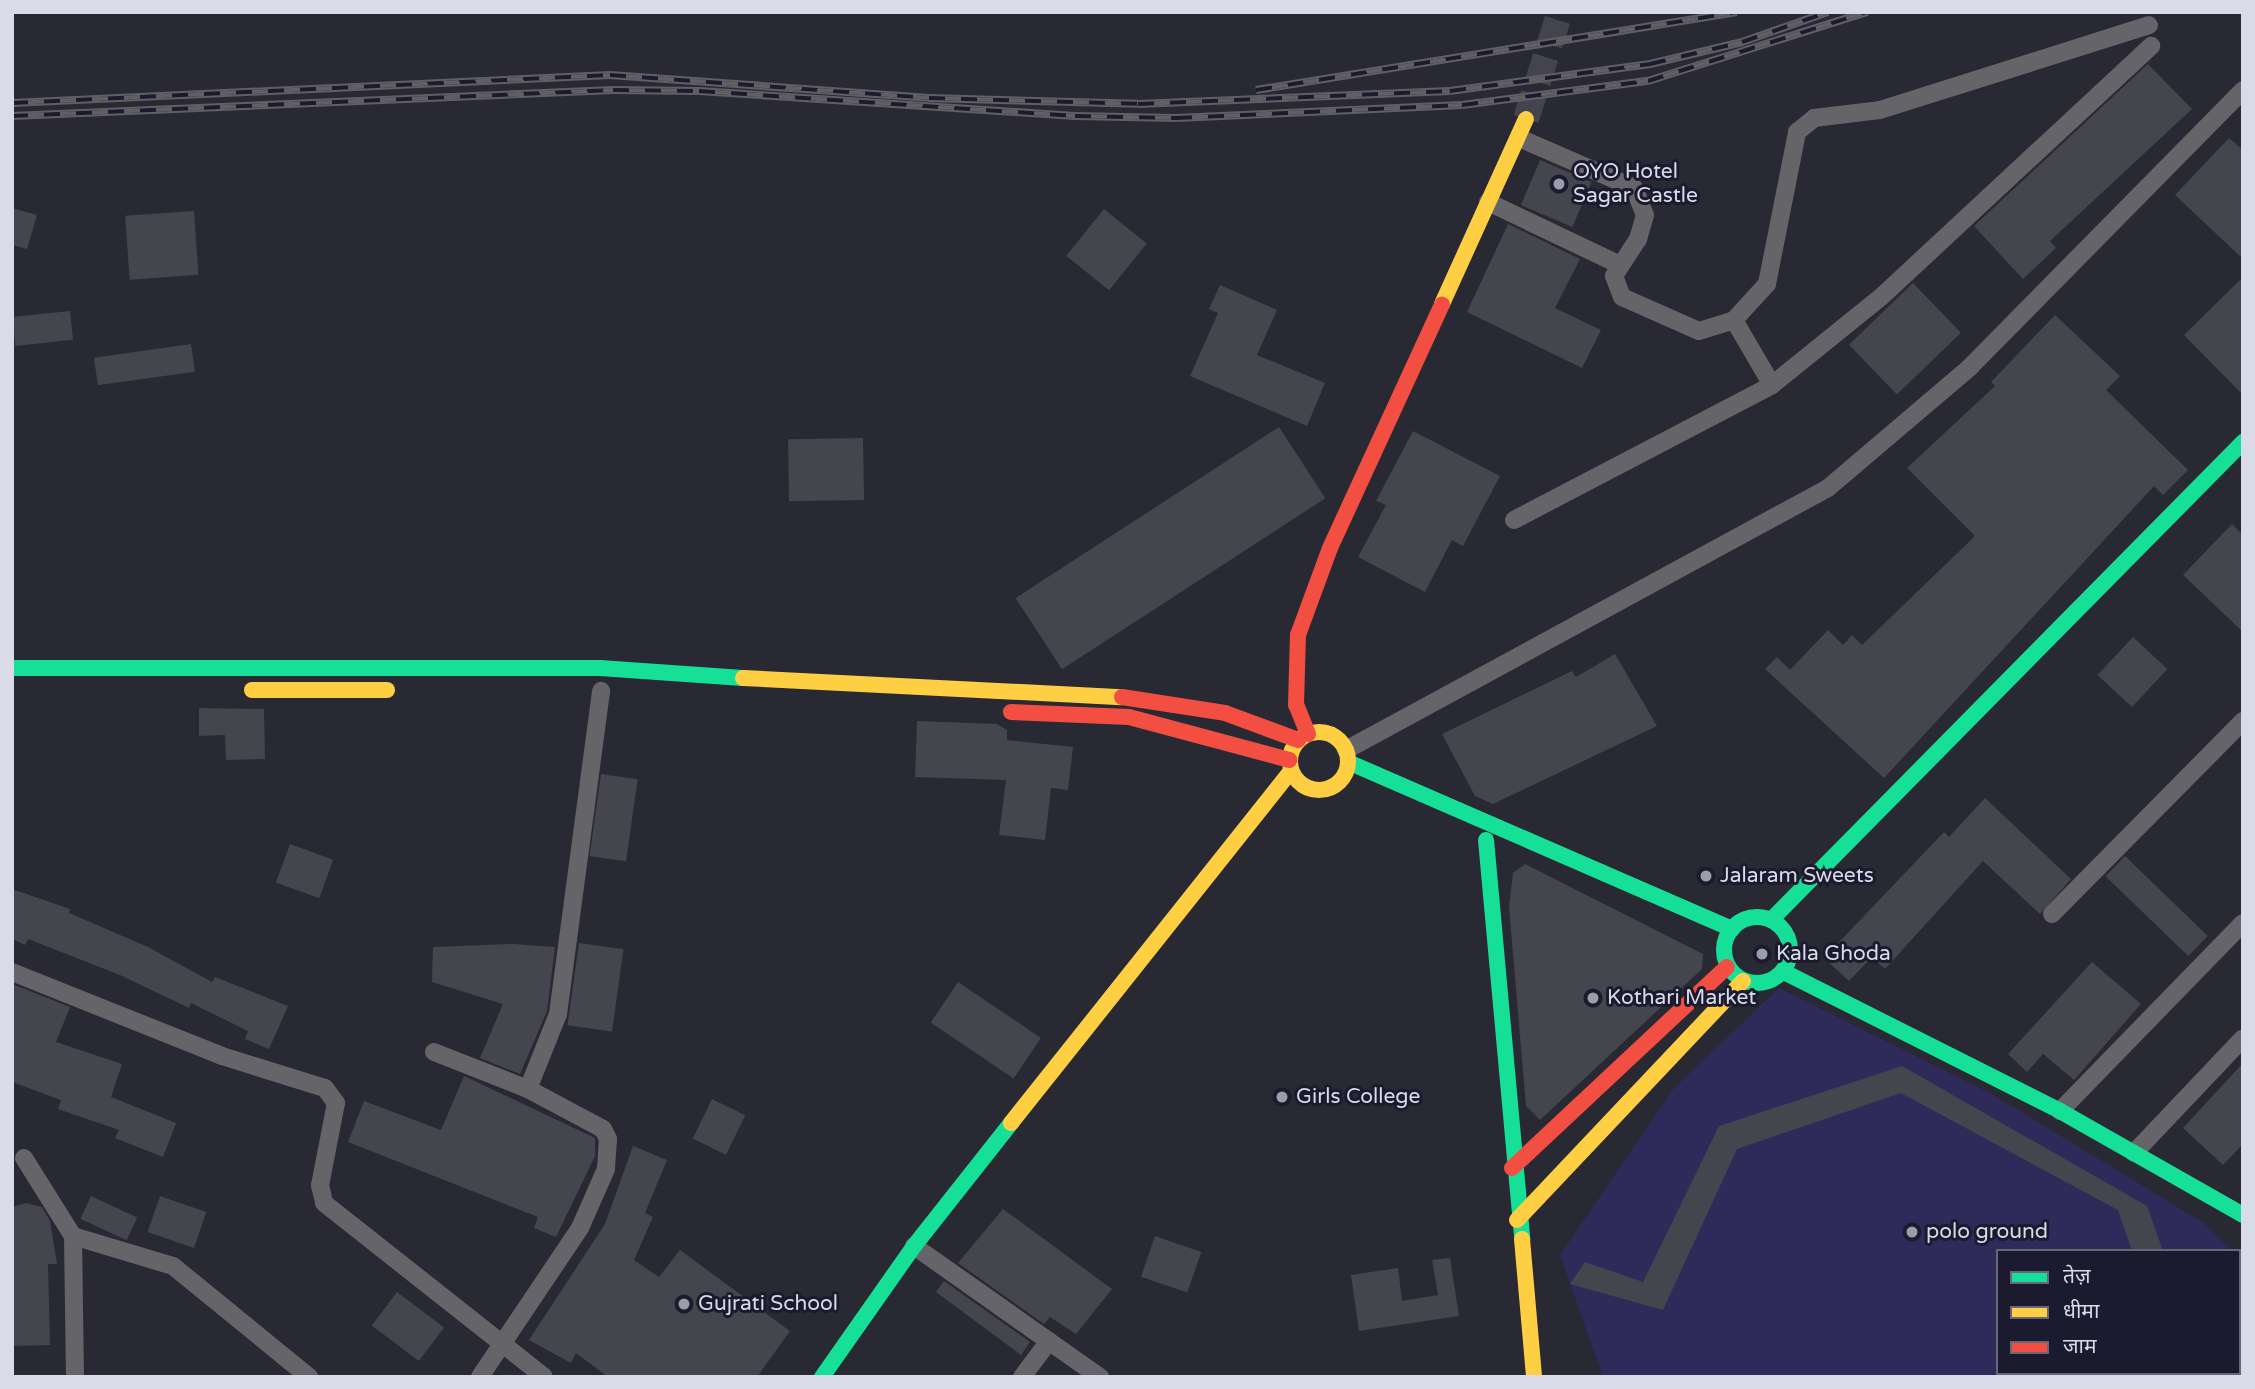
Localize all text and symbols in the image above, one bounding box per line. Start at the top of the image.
place label: OYO Hotel Sagar Castle [1573,159,1698,209]
marker: OYO Hotel Sagar Castle [1551,176,1567,192]
place label: Jalaram Sweets [1720,863,1874,889]
marker: Jalaram Sweets [1698,868,1714,884]
place label: Kala Ghoda [1776,941,1891,967]
marker: Kala Ghoda [1754,946,1770,962]
place label: Kothari Market [1607,985,1756,1011]
marker: Kothari Market [1585,990,1601,1006]
place label: Girls College [1296,1084,1420,1110]
marker: Girls College [1274,1089,1290,1105]
place label: polo ground [1926,1219,2048,1245]
marker: polo ground [1904,1224,1920,1240]
legend [1996,1249,2241,1375]
text: तेज़ [2063,1264,2091,1289]
place label: Gujrati School [698,1291,838,1317]
marker: Gujrati School [676,1296,692,1312]
text: धीमा [2063,1299,2099,1324]
text: जाम [2063,1334,2097,1359]

